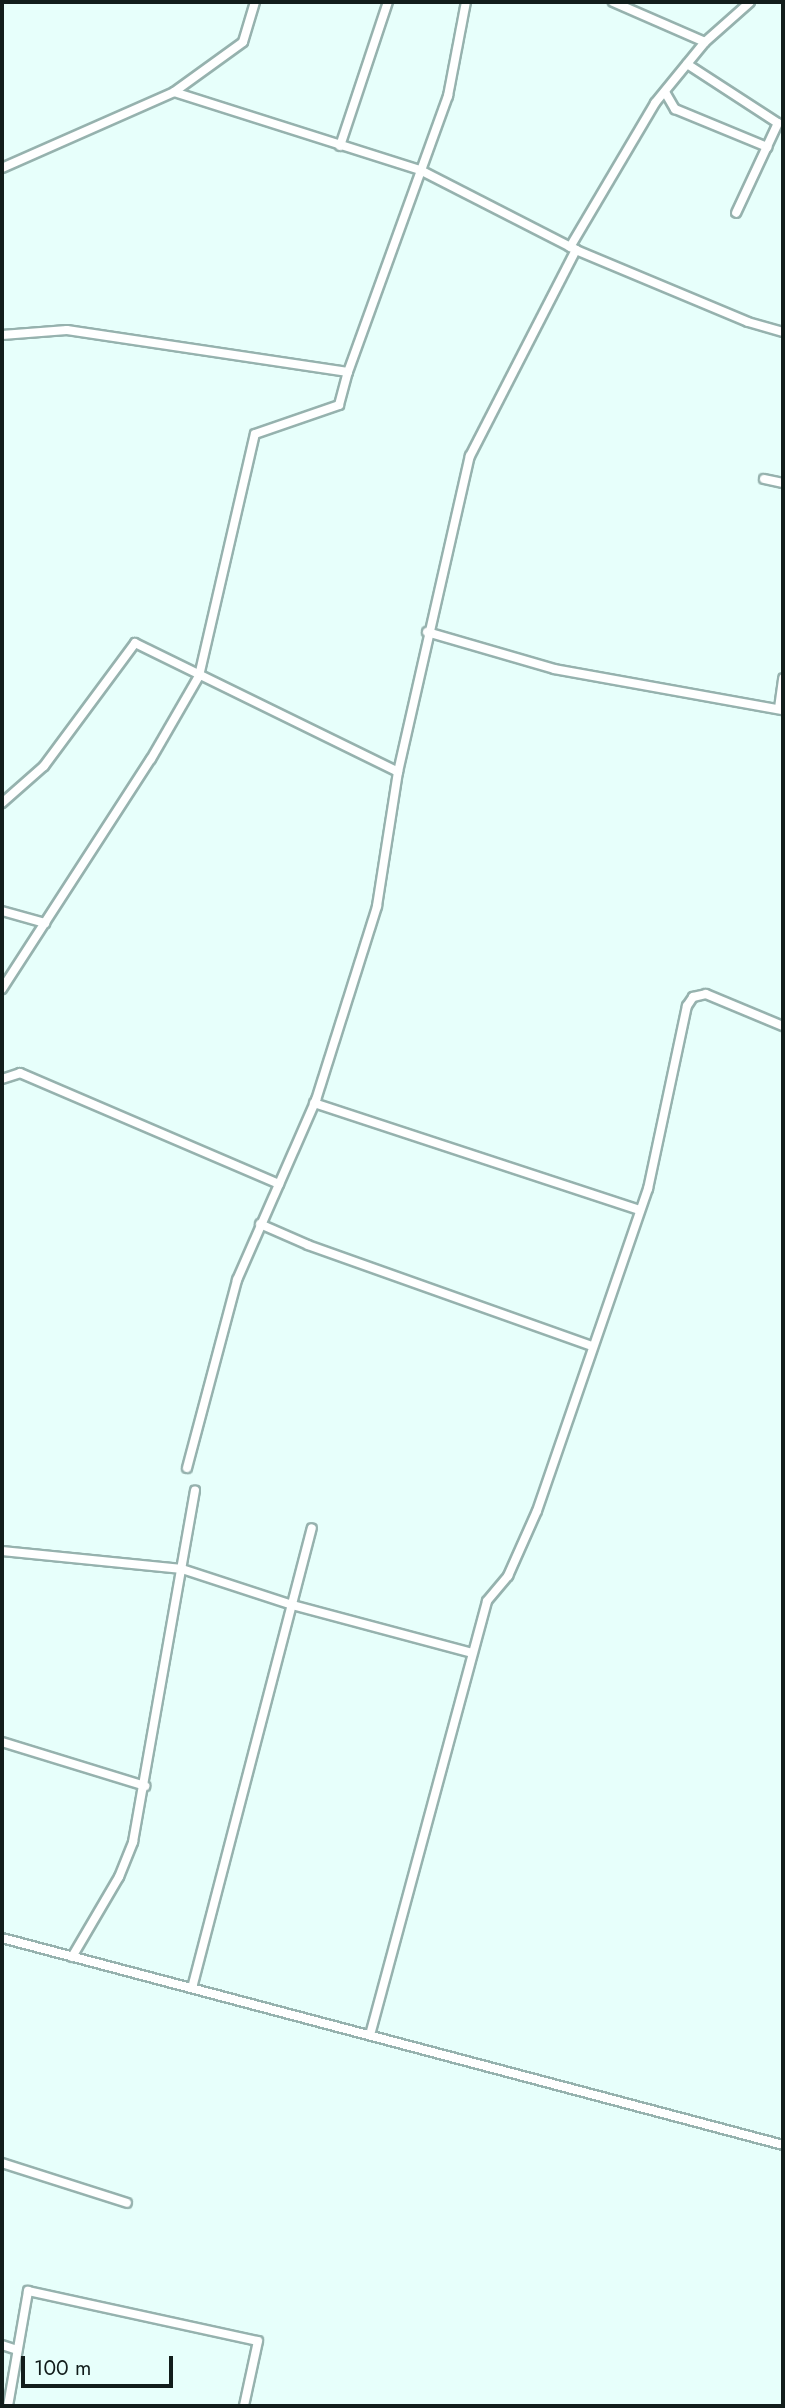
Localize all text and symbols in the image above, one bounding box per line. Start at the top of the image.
scale bar [24,2342,177,2386]
text: 100 m [34,2353,91,2383]

